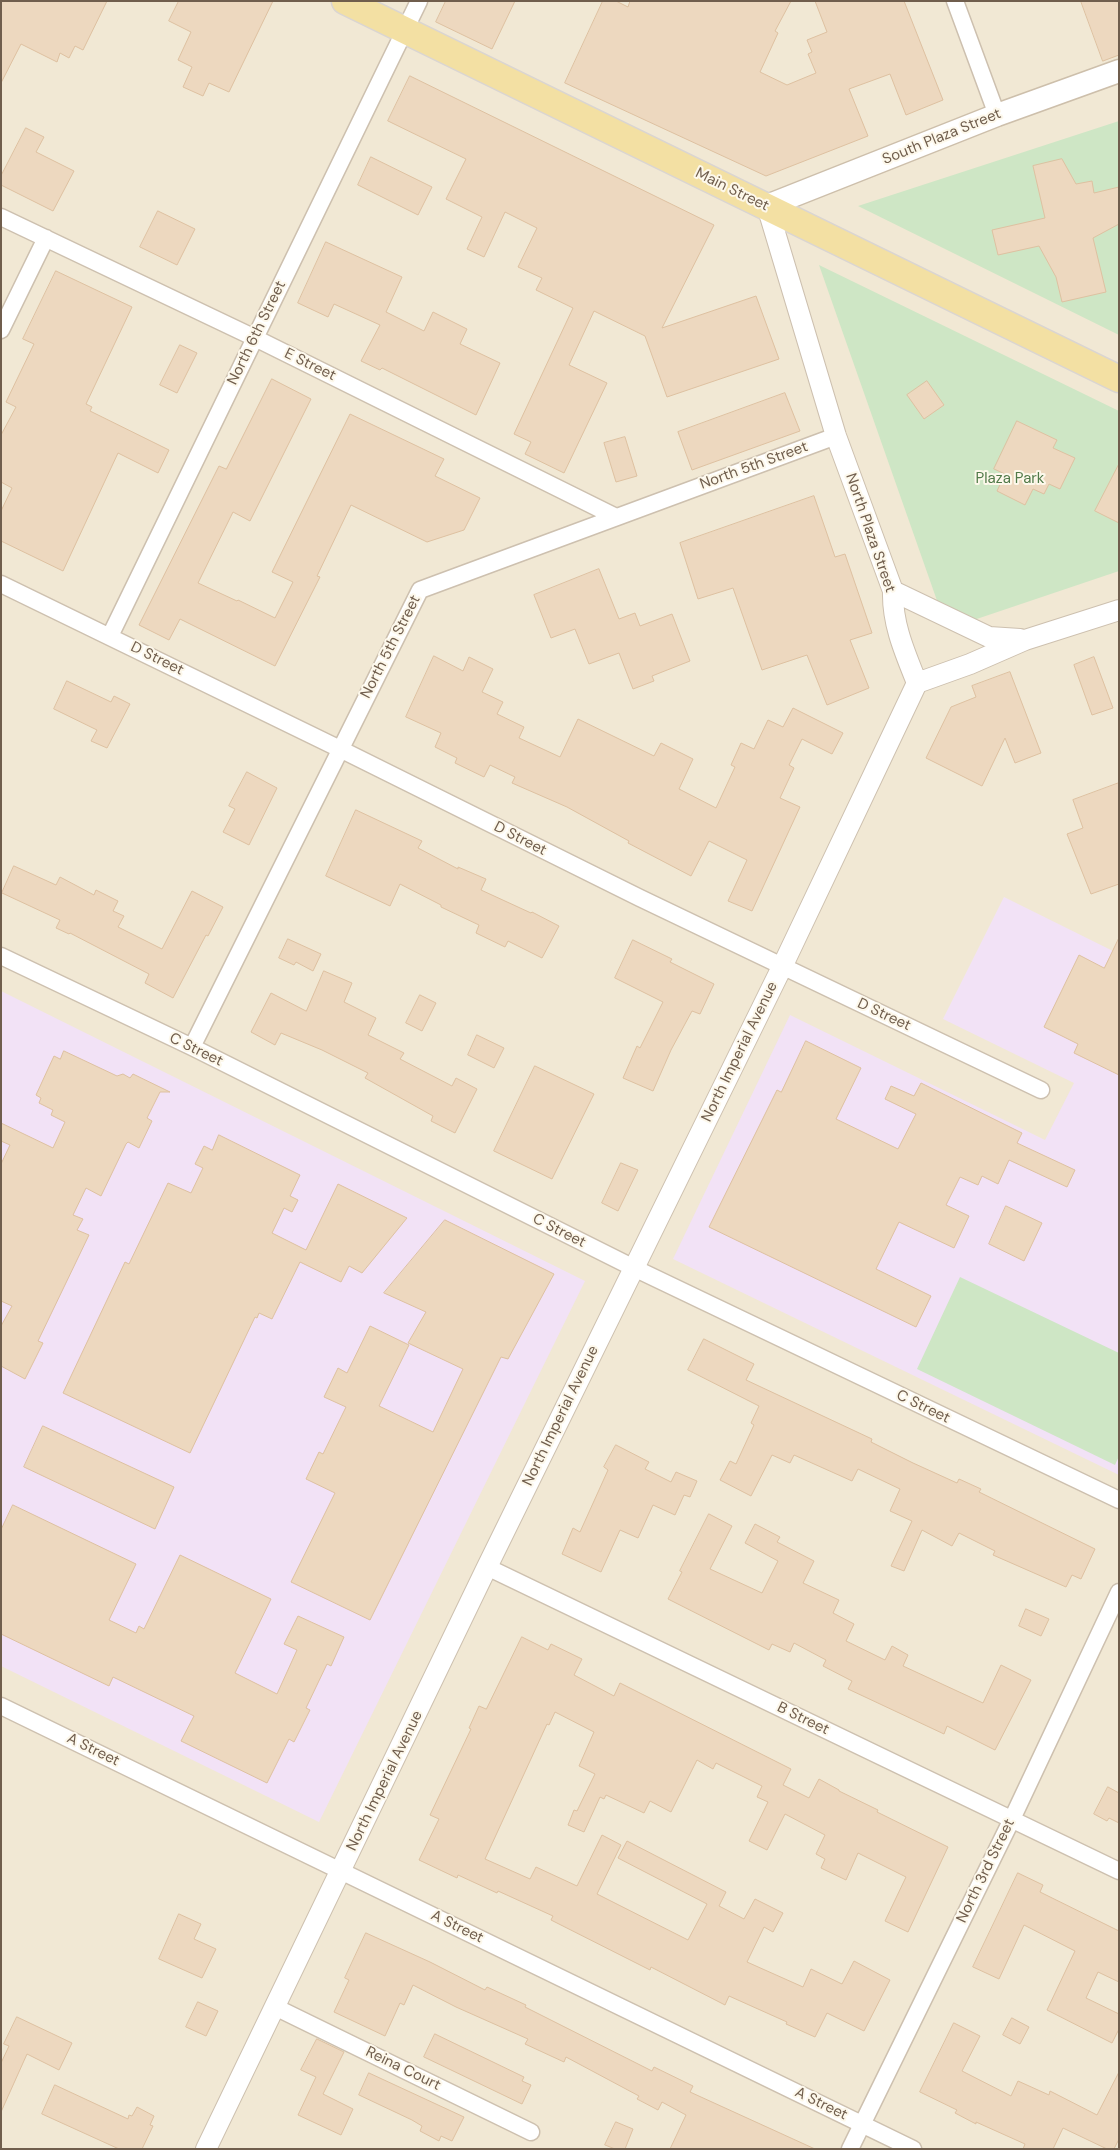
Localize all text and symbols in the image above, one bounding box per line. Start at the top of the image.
street label: South Plaza Street [880,105,1004,169]
street label: Main Street [692,164,772,216]
street label: North 6th Street [224,278,290,388]
street label: E Street [281,345,339,385]
street label: North 5th Street [698,438,810,494]
park label: Plaza Park [976,470,1044,488]
street label: North Plaza Street [841,471,899,595]
street label: North 5th Street [357,592,425,702]
street label: D Street [128,638,186,680]
street label: D Street [491,818,549,860]
street label: North Imperial Avenue [698,979,782,1125]
street label: D Street [854,995,914,1035]
street label: C Street [166,1029,226,1071]
street label: C Street [529,1210,589,1252]
street label: North Imperial Avenue [519,1343,603,1489]
street label: C Street [893,1386,953,1428]
street label: B Street [774,1699,832,1739]
street label: North Imperial Avenue [343,1708,427,1854]
street label: A Street [64,1730,122,1770]
street label: North 3rd Street [953,1816,1019,1926]
street label: A Street [428,1907,486,1947]
street label: Reina Court [363,2043,443,2095]
street label: A Street [792,2084,850,2124]

